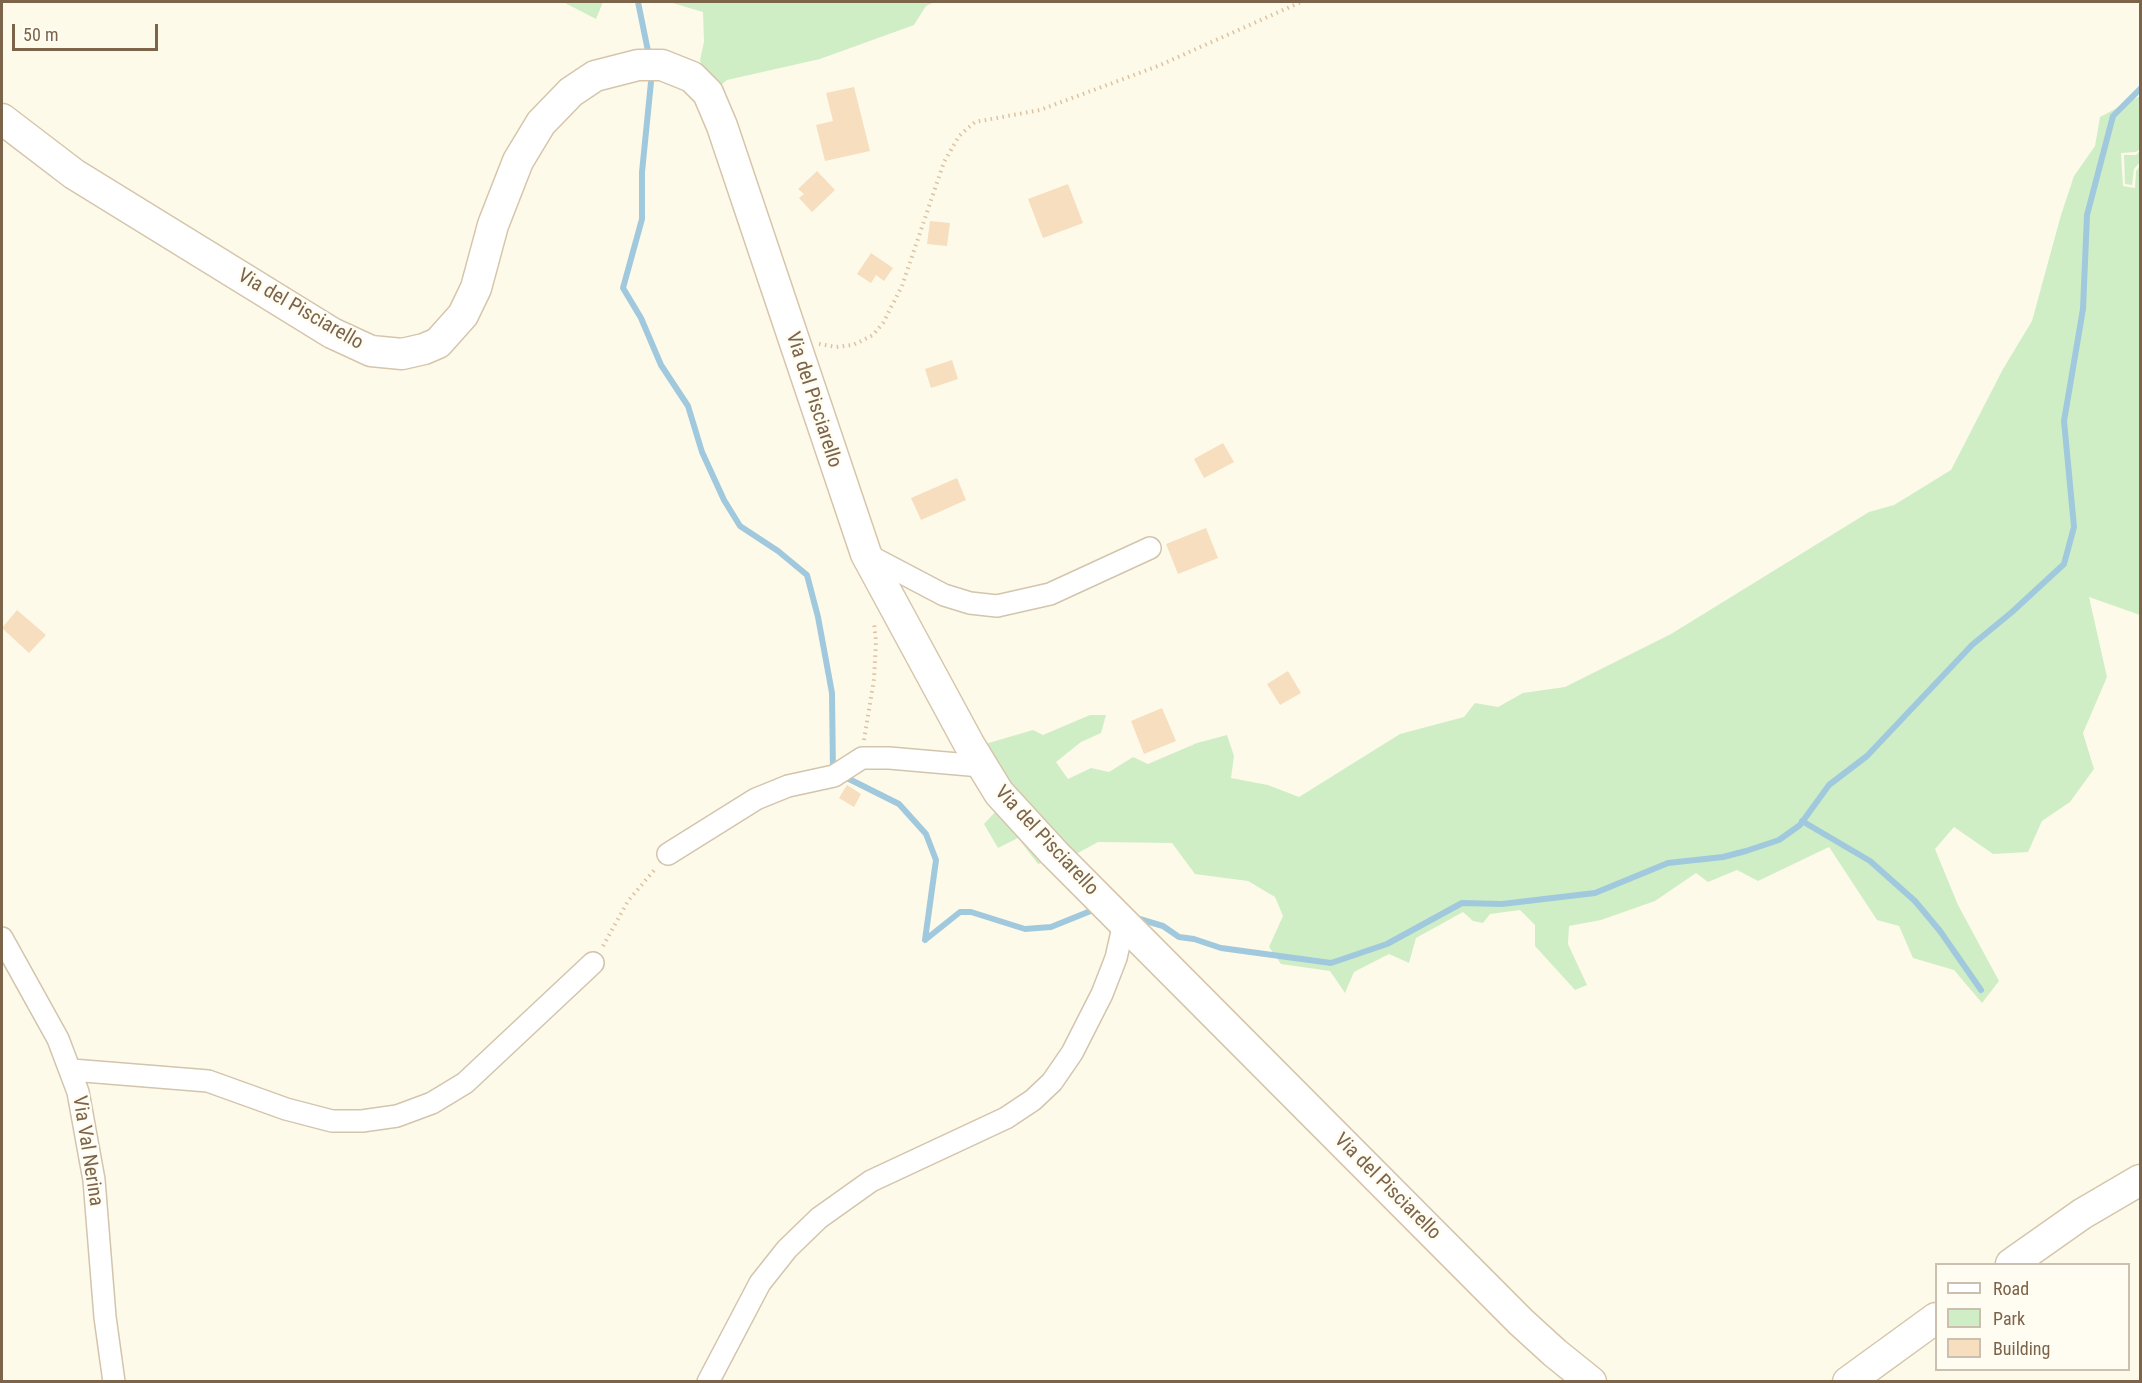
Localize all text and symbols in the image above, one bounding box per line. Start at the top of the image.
scale bar [15,12,160,50]
text: 50 m [23,24,58,45]
street label: Via del Pisciarello [233,264,367,356]
street label: Via del Pisciarello [780,329,846,471]
street label: Via del Pisciarello [989,781,1103,901]
street label: Via Val Nerina [66,1094,108,1208]
street label: Via del Pisciarello [1329,1129,1445,1245]
legend [1935,1263,2130,1371]
text: Road [1993,1278,2029,1299]
text: Park [1993,1308,2025,1329]
text: Building [1993,1338,2050,1359]

